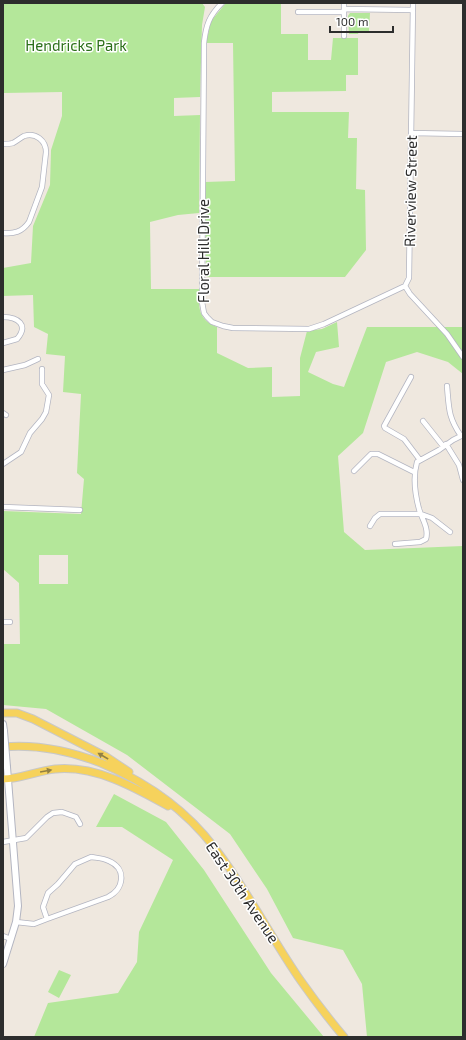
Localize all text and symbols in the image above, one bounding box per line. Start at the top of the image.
scale bar [330,8,393,34]
text: 100 m [336,14,368,28]
park label: Hendricks Park [25,36,127,54]
street label: Riverview Street [400,135,420,247]
street label: Floral Hill Drive [194,199,212,303]
one-way arrow [97,752,109,759]
one-way arrow [39,768,52,774]
street label: East 30th Avenue [202,838,284,946]

